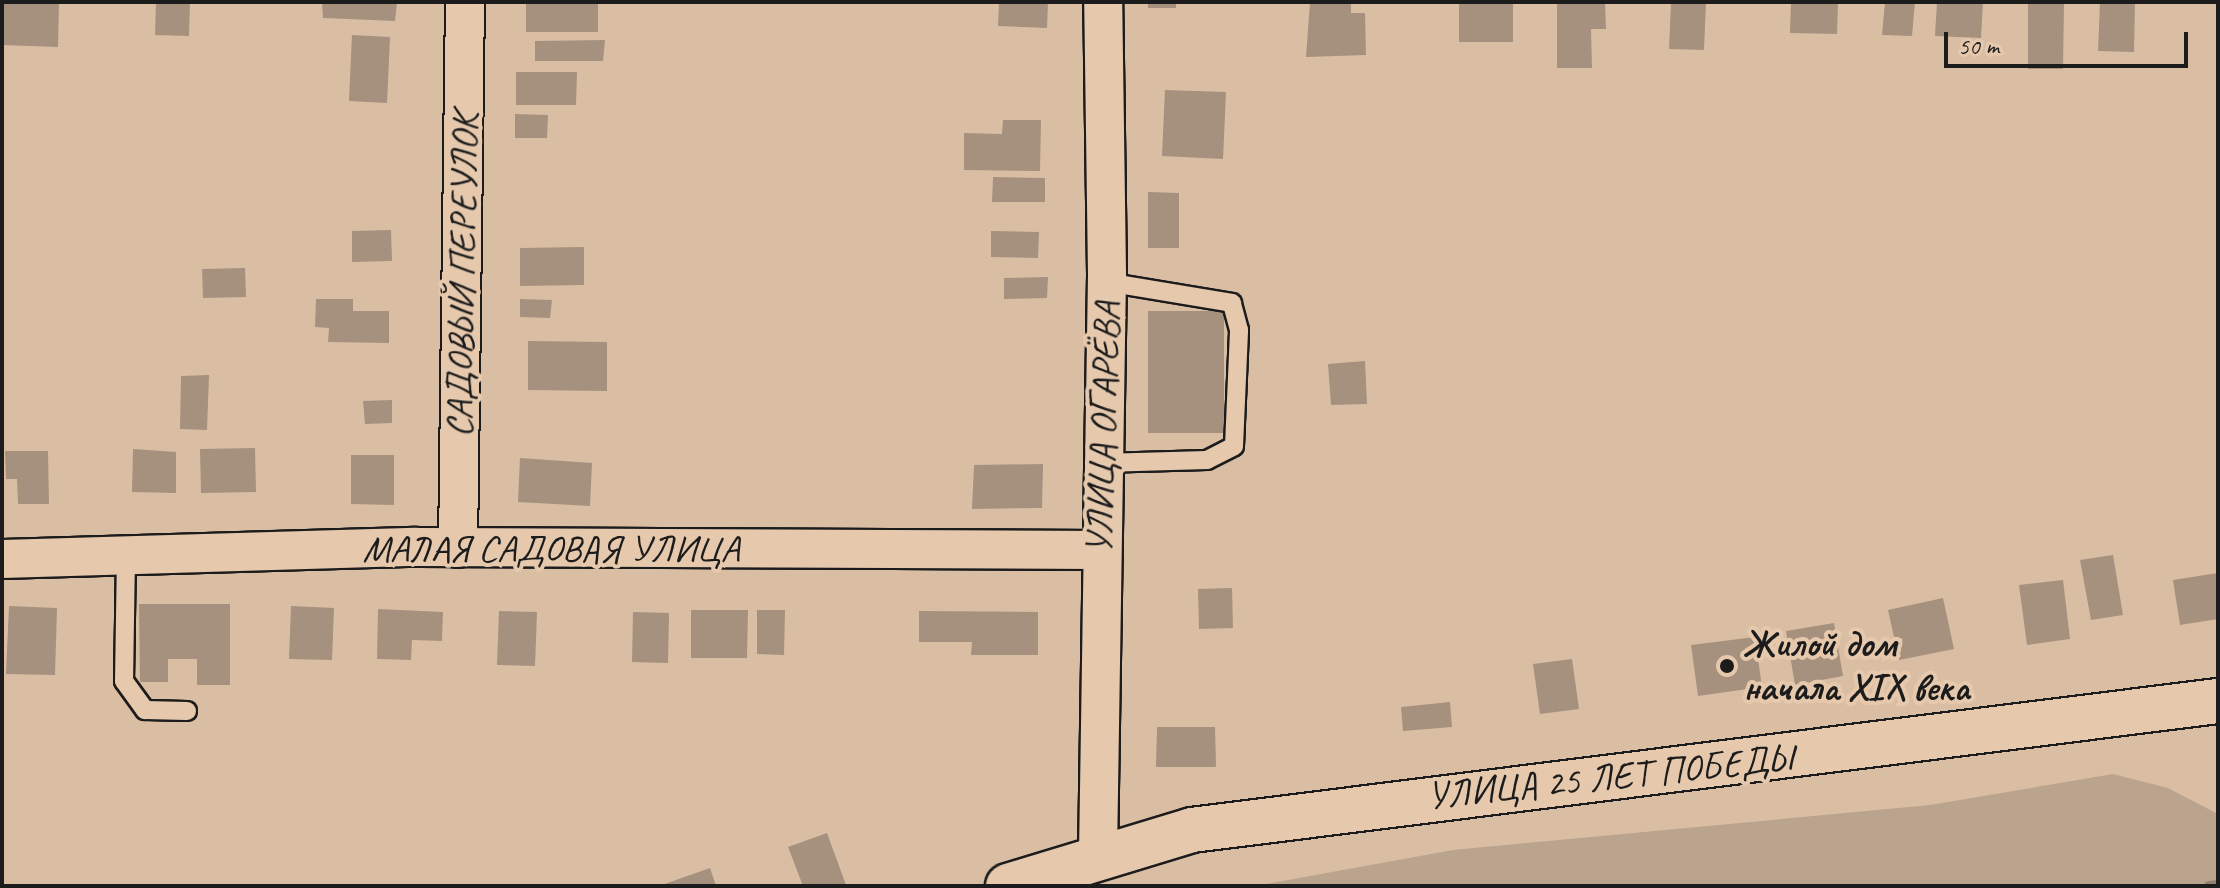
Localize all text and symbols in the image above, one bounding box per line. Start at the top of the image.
scale bar [1948,16,2192,66]
text: 50 m [1958,31,1999,61]
street label: САДОВЫЙ ПЕРЕУЛОК [436,112,488,438]
street label: УЛИЦА ОГАРЁВА [1076,302,1130,554]
street label: МАЛАЯ САДОВАЯ УЛИЦА [362,526,740,572]
place label: Жилой дом начала XIX века [1743,621,1970,710]
marker: Жилой дом начала XIX века [1718,657,1736,675]
street label: УЛИЦА 25 ЛЕТ ПОБЕДЫ [1424,735,1796,819]

